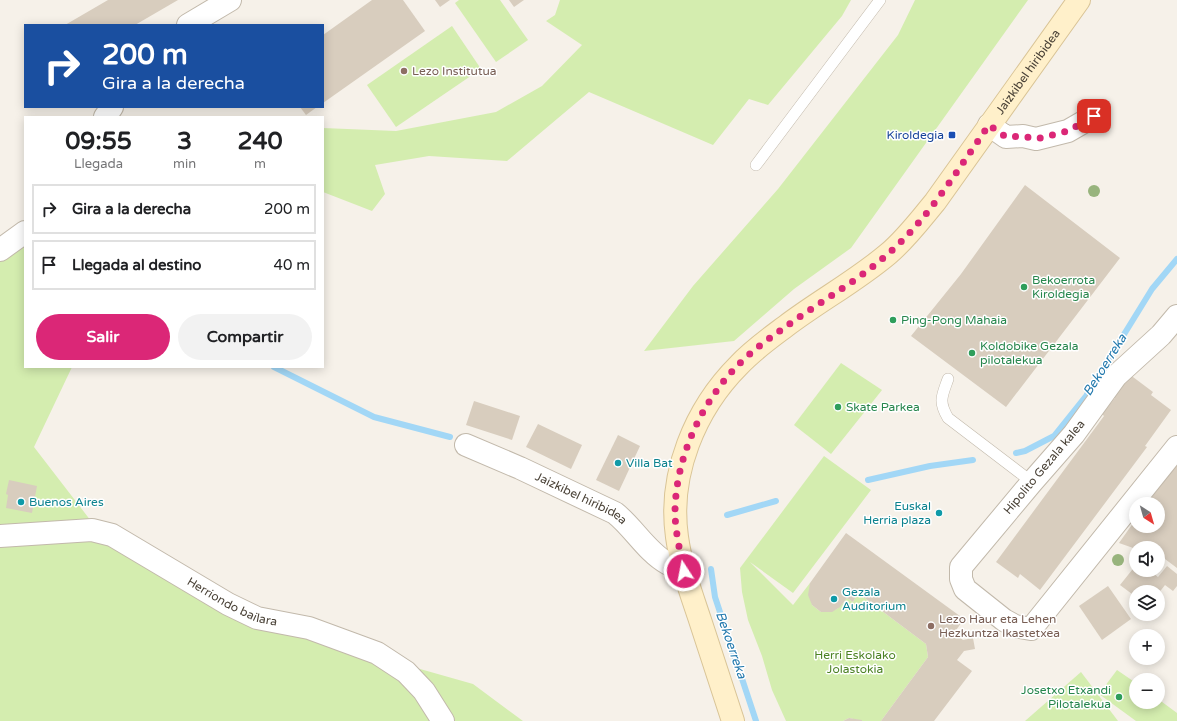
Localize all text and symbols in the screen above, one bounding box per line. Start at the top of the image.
street label: Jaizkibel hiribidea [993,27,1063,117]
text: 200 m [102,38,188,72]
icon: right [36,40,88,92]
place label: Lezo Institutua [412,64,497,78]
marker: Lezo Institutua [399,66,409,76]
text: Gira a la derecha [102,72,245,94]
pin [1077,99,1111,133]
icon: arrive [1083,105,1105,127]
text: 09:55 [65,127,132,156]
text: 3 [177,127,192,156]
text: 240 [237,127,283,156]
place label: Kiroldegia [887,128,944,142]
marker: Kiroldegia [947,130,957,140]
text: Llegada [74,156,123,172]
text: min [173,156,196,172]
text: m [254,156,266,172]
icon: right [38,198,60,220]
text: Gira a la derecha [72,200,191,218]
text: 200 m [264,200,310,218]
icon: arrive [38,254,60,276]
text: Llegada al destino [72,256,201,274]
text: 40 m [273,256,310,274]
place label: Bekoerrota Kiroldegia [1032,273,1095,301]
marker: Bekoerrota Kiroldegia [1019,282,1029,292]
place label: Ping-Pong Mahaia [901,313,1007,327]
button: Salir [36,314,170,360]
button: Compartir [178,314,312,360]
marker: Ping-Pong Mahaia [888,315,898,325]
water label: Bekoerreka [1080,331,1131,399]
place label: Koldobike Gezala pilotalekua [980,339,1078,367]
marker: Koldobike Gezala pilotalekua [967,348,977,358]
place label: Skate Parkea [846,400,920,414]
marker: Skate Parkea [833,402,843,412]
street label: Hipolito Gezala kalea [1000,417,1088,517]
place label: Villa Bat [626,456,673,470]
marker: Villa Bat [613,458,623,468]
street label: Jaizkibel hiribidea [533,469,630,527]
place label: Buenos Aires [29,495,104,509]
marker: Buenos Aires [16,497,26,507]
north arrow [1129,497,1165,533]
map controls [1129,497,1165,709]
place label: Euskal Herria plaza [863,499,931,527]
marker: Euskal Herria plaza [934,508,944,518]
button: sound [1129,541,1165,577]
position arrow [663,550,705,592]
street label: Herriondo bailara [185,574,278,629]
place label: Gezala Auditorium [842,585,906,613]
button: layers [1129,585,1165,621]
marker: Gezala Auditorium [829,594,839,604]
water label: Bekoerreka [712,609,750,681]
place label: Lezo Haur eta Lehen Hezkuntza Ikastetxea [939,612,1060,640]
marker: Lezo Haur eta Lehen Hezkuntza Ikastetxea [926,621,936,631]
button: + [1129,629,1165,665]
park label: Herri Eskolako Jolastokia [814,648,896,676]
button: − [1129,673,1165,709]
place label: Josetxo Etxandi Pilotalekua [1021,683,1111,711]
marker: Josetxo Etxandi Pilotalekua [1114,692,1124,702]

